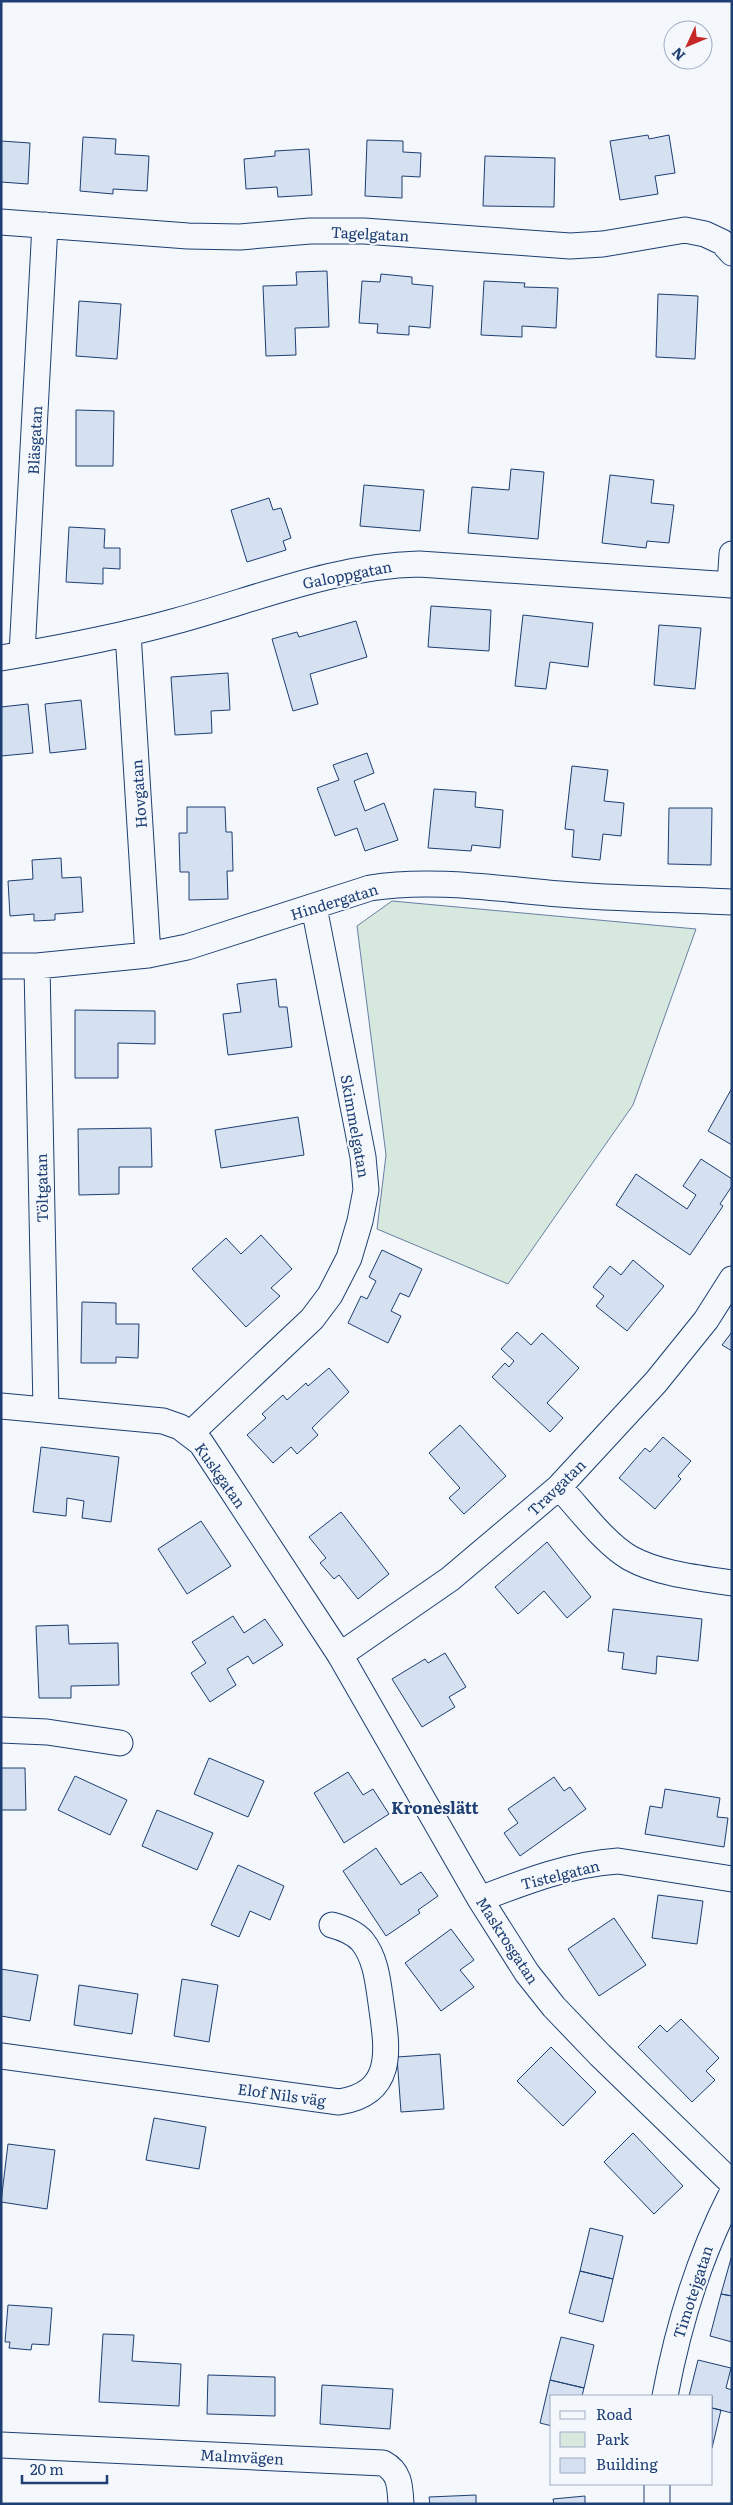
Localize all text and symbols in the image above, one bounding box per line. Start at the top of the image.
north arrow [663,20,713,70]
text: N [666,43,689,66]
street label: Tagelgatan [330,219,410,247]
street label: Bläsgatan [21,405,47,475]
street label: Galoppgatan [300,554,394,594]
street label: Hovgatan [124,759,152,829]
street label: Hindergatan [287,877,381,925]
street label: Skimmelgatan [336,1073,376,1179]
street label: Töltgatan [29,1153,53,1223]
street label: Kuskgatan [190,1437,252,1513]
street label: Travgatan [522,1453,590,1521]
district label: Kroneslätt [391,1795,479,1819]
street label: Tistelgatan [518,1853,602,1895]
street label: Maskrosgatan [471,1892,545,1988]
street label: Elof Nils väg [236,2076,328,2112]
street label: Timotejgatan [666,2242,718,2342]
legend [550,2395,713,2485]
text: Road [596,2402,632,2425]
text: Park [596,2427,630,2450]
street label: Malmvägen [199,2442,285,2470]
scale bar [22,2452,108,2484]
text: Building [596,2452,658,2475]
text: 20 m [30,2457,64,2480]

